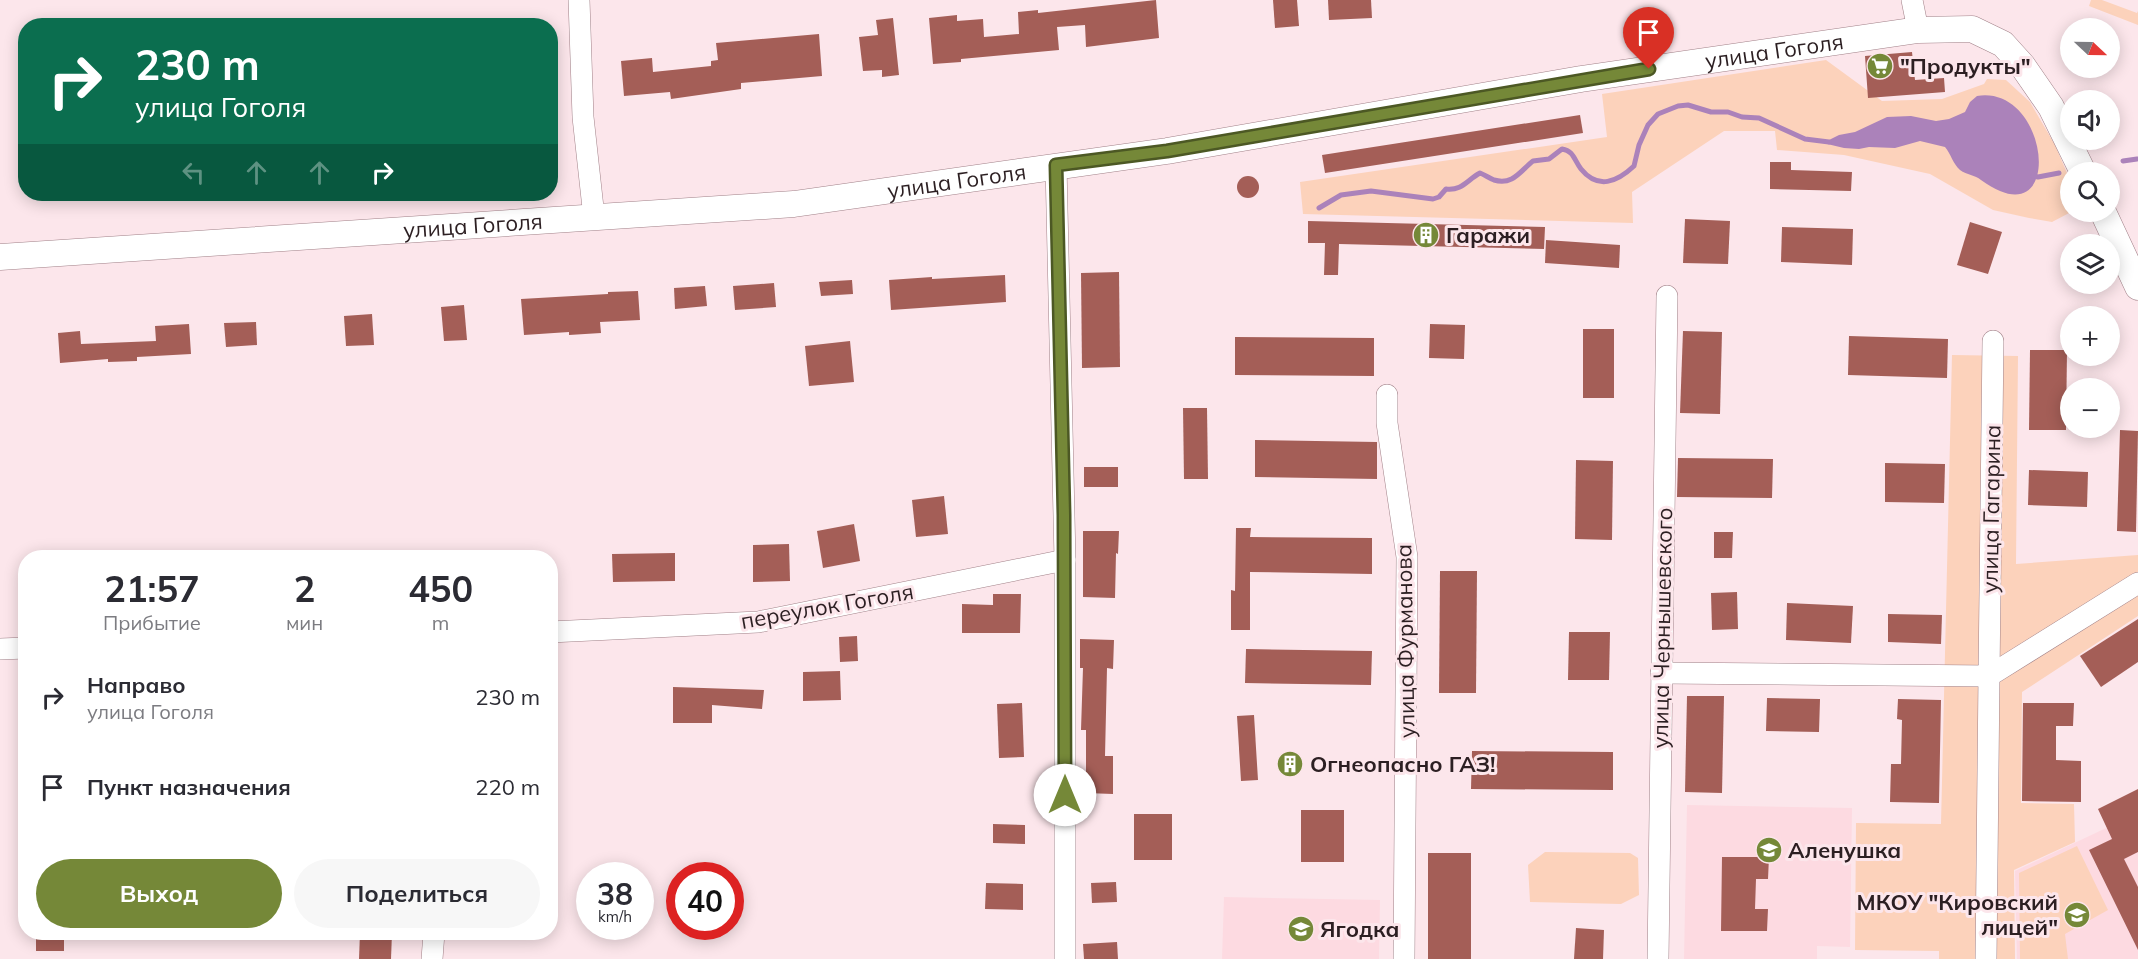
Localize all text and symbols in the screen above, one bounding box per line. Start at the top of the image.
pin [1623,7,1674,69]
icon: arrive [1632,16,1665,49]
north arrow [2060,18,2120,78]
map controls [2060,18,2120,438]
street label: улица Гоголя [1703,27,1845,75]
text: 230 m [135,38,260,91]
icon: right [36,42,114,120]
supermarket icon: "Продукты" [1865,51,1895,81]
place label: "Продукты" [1900,52,2031,80]
text: улица Гоголя [135,90,306,124]
button: sound [2060,90,2120,150]
icon: left [177,156,210,189]
icon: ahead [240,156,273,189]
icon: ahead [303,156,336,189]
icon: right [366,156,399,189]
street label: улица Гоголя [886,157,1028,205]
button: search [2060,162,2120,222]
street label: улица Гоголя [402,207,544,244]
building icon: Гаражи [1411,220,1441,250]
place label: Гаражи [1446,221,1530,249]
button: layers [2060,234,2120,294]
button: + [2060,306,2120,366]
button: − [2060,378,2120,438]
street label: улица Гагарина [1976,424,2006,594]
street label: улица Чернышевского [1646,507,1678,749]
street label: улица Фурманова [1389,544,1421,738]
text: 21:57 [104,566,200,611]
text: 2 [294,566,315,611]
text: 450 [408,566,473,611]
street label: переулок Гоголя [738,577,916,635]
text: Прибытие [103,610,201,635]
text: мин [286,610,323,635]
text: m [432,610,449,635]
text: Направо [87,671,185,699]
icon: right [36,681,69,714]
text: 230 m [475,683,540,711]
text: улица Гоголя [87,699,214,724]
building icon: Огнеопасно ГАЗ! [1275,749,1305,779]
place label: Огнеопасно ГАЗ! [1310,750,1495,778]
position arrow [1033,763,1097,827]
icon: arrive [36,771,69,804]
text: Пункт назначения [87,773,291,801]
text: 220 m [475,773,540,801]
school or university icon: Аленушка [1754,835,1784,865]
place label: Аленушка [1788,836,1901,864]
button: Выход [36,859,282,928]
button: Поделиться [294,859,540,928]
speed limit sign: 40 [666,862,744,940]
text: 38 [597,875,633,913]
place label: МКОУ "Кировский лицей" [1857,888,2058,941]
school or university icon: МКОУ "Кировский лицей" [2062,900,2092,930]
text: km/h [598,907,632,926]
school or university icon: Ягодка [1286,914,1316,944]
place label: Ягодка [1320,915,1400,943]

